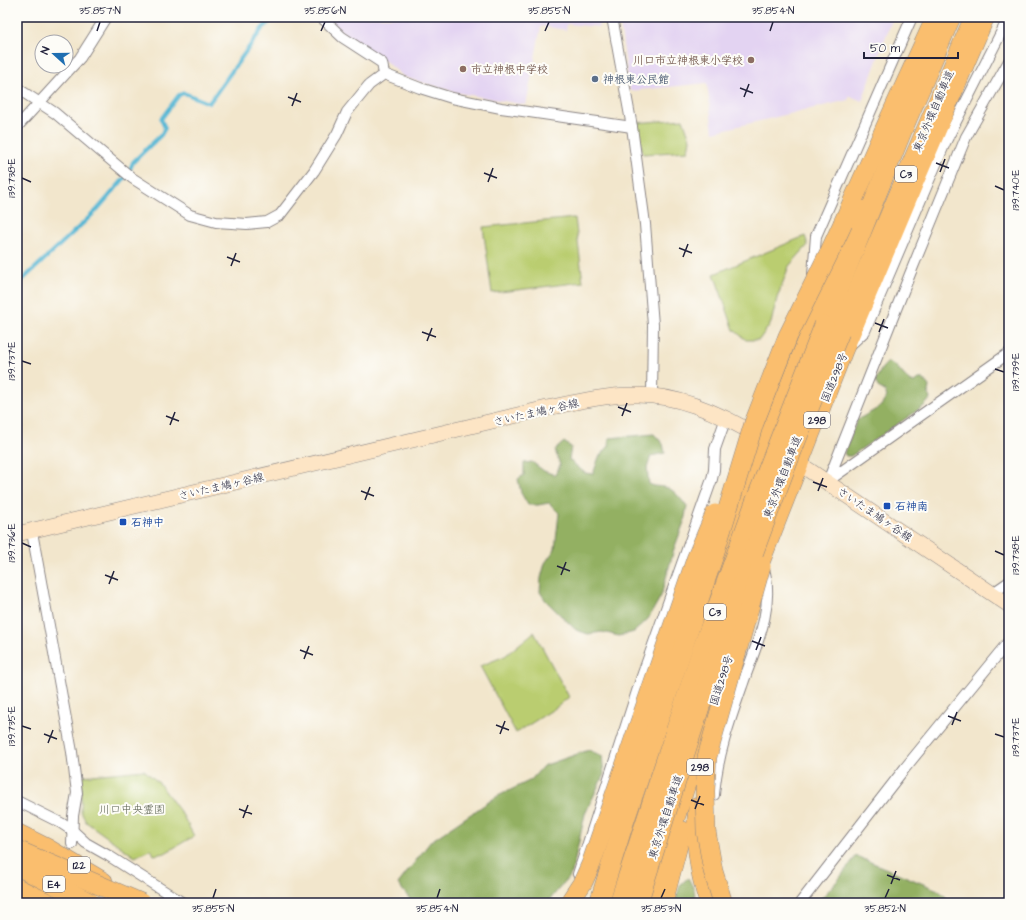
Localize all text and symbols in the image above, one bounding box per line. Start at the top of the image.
text: 35.857°N [79,4,121,18]
text: 35.856°N [304,4,346,18]
text: 35.855°N [528,4,570,18]
text: 35.854°N [752,4,794,18]
north arrow [34,34,74,74]
scale bar [864,34,958,60]
text: 50 m [870,40,901,57]
text: N [37,45,53,57]
place label: 川口市立神根東小学校 [633,53,743,68]
marker: 川口市立神根東小学校 [746,55,756,65]
place label: 市立神根中学校 [471,62,548,77]
marker: 市立神根中学校 [458,64,468,74]
street label: 東京外環自動車道 [909,68,958,155]
place label: 神根東公民館 [603,72,669,87]
marker: 神根東公民館 [590,74,600,84]
text: 139.738°E [5,158,19,198]
road number: C3 [895,166,917,182]
text: 139.740°E [1009,169,1023,210]
text: 139.737°E [5,341,19,380]
street label: 国道298号 [818,350,851,404]
text: 139.739°E [1009,353,1023,391]
street label: さいたま鳩ヶ谷線 [492,395,580,430]
road number: 298 [804,412,830,428]
street label: 東京外環自動車道 [760,433,805,521]
street label: さいたま鳩ヶ谷線 [177,469,265,504]
street label: さいたま鳩ヶ谷線 [834,484,915,545]
place label: 石神南 [895,499,928,514]
marker: 石神南 [882,501,892,511]
place label: 石神中 [131,515,164,530]
marker: 石神中 [118,517,128,527]
text: 139.736°E [5,523,19,563]
text: 139.738°E [1009,535,1023,575]
road number: C3 [704,604,726,620]
street label: 国道298号 [706,653,737,708]
text: 139.735°E [5,706,19,746]
text: 139.737°E [1009,717,1023,756]
road number: 298 [687,759,713,775]
street label: 東京外環自動車道 [645,773,686,861]
park label: 川口中央霊園 [99,802,165,817]
road number: 122 [68,857,90,873]
road number: E4 [43,876,65,892]
text: 35.855°N [192,902,234,916]
text: 35.854°N [416,902,458,916]
text: 35.853°N [641,902,681,916]
text: 35.852°N [864,902,906,916]

